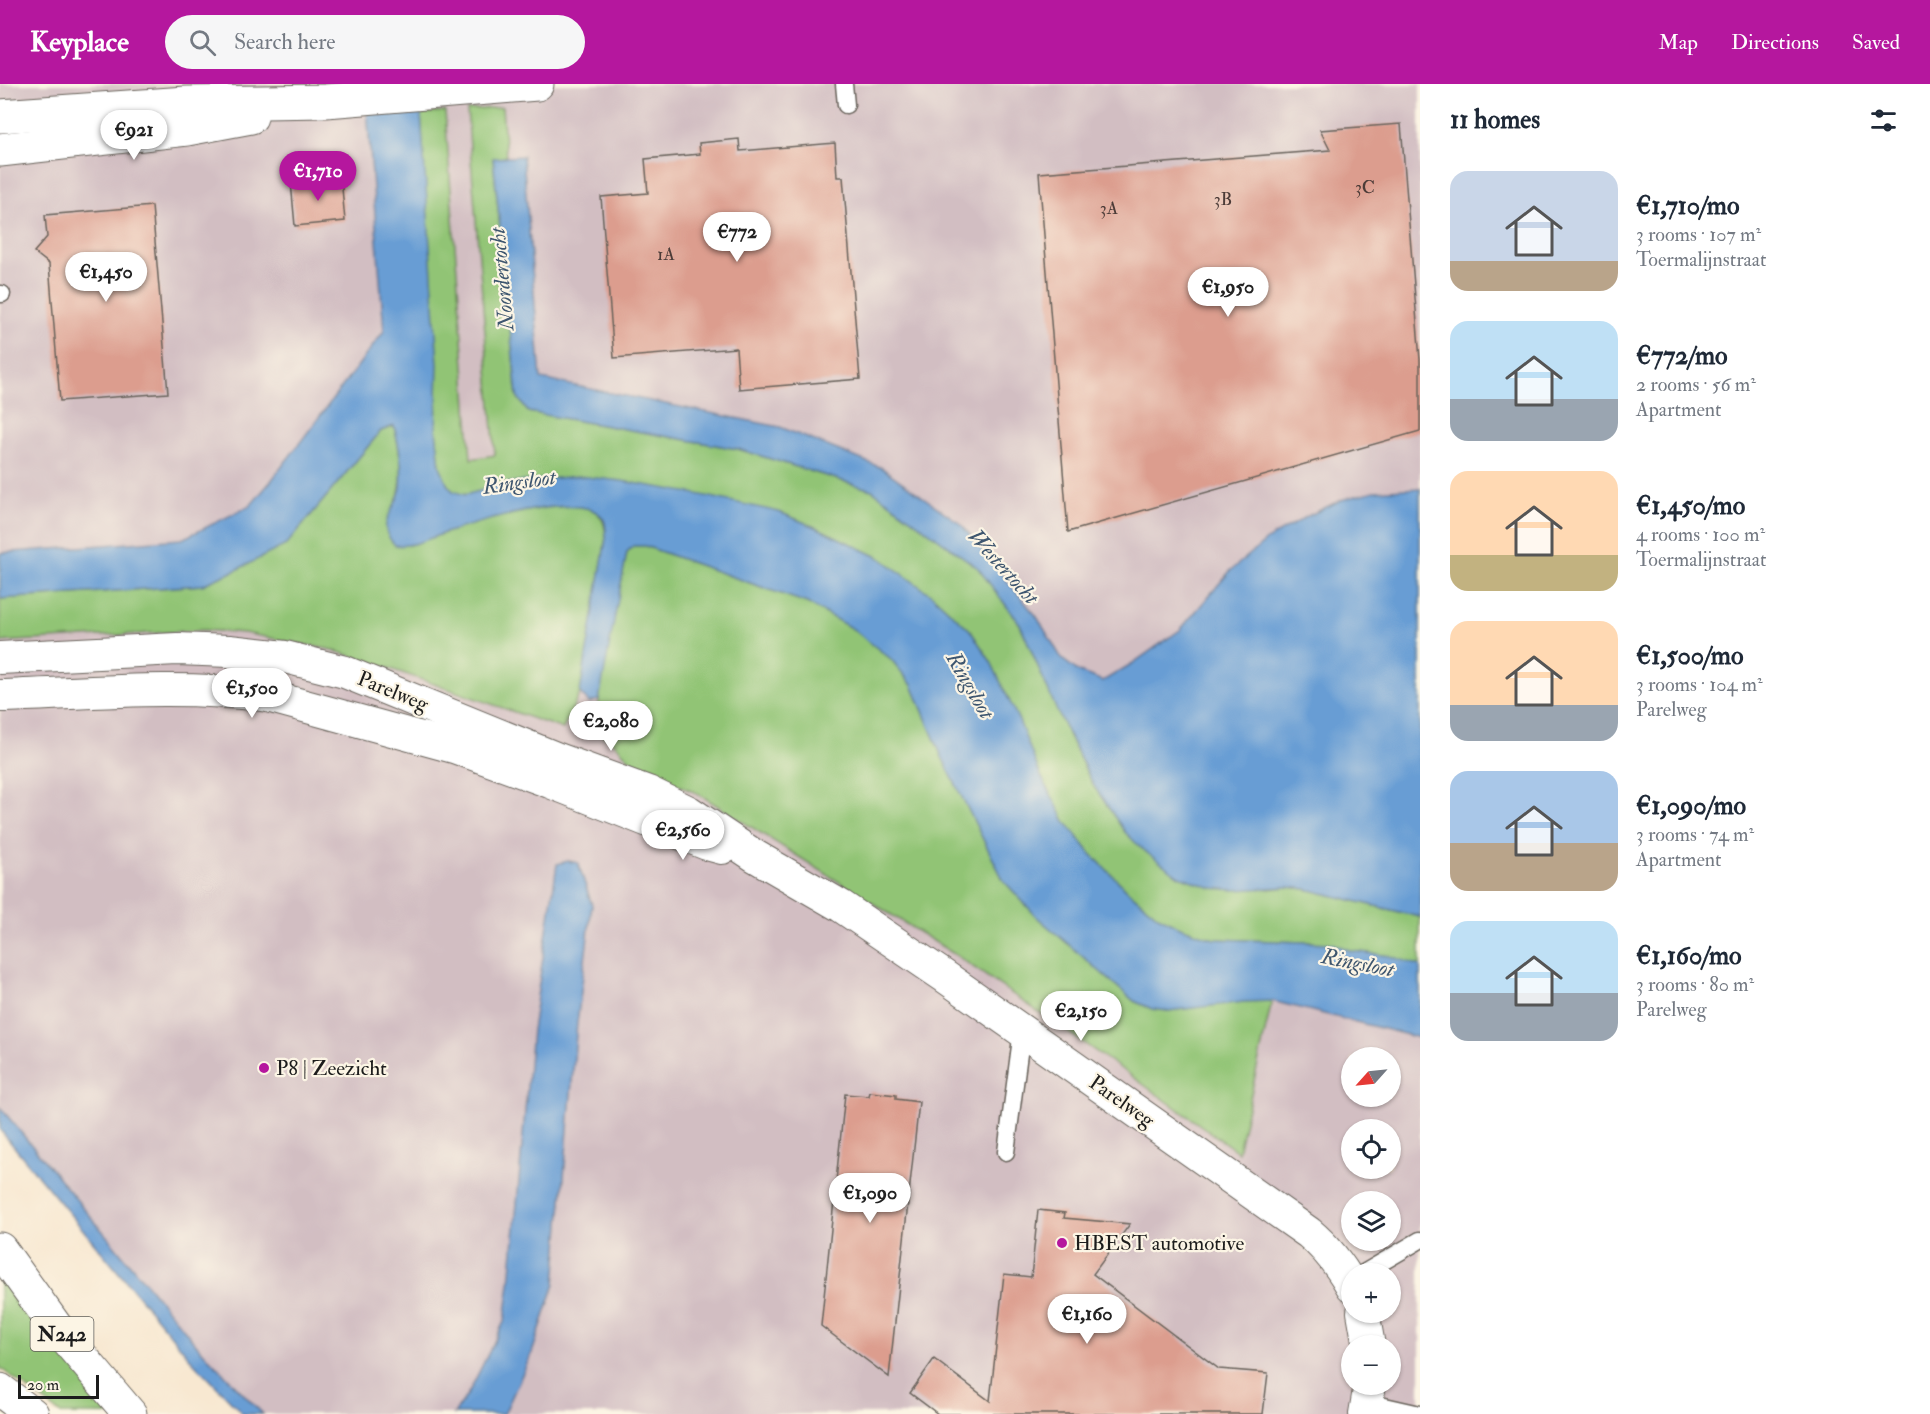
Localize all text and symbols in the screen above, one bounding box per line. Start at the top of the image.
search box [165,15,585,69]
text: Keyplace [30,25,129,60]
icon: search [186,26,219,59]
text: Search here [234,28,336,56]
text: Map [1658,29,1698,56]
text: Directions [1731,29,1819,56]
text: Saved [1852,29,1900,56]
text: 11 homes [1450,104,1540,136]
icon: filters [1867,104,1900,137]
pin: €921 [98,110,170,161]
text: €921 [114,117,154,142]
pin: €1,710 [269,151,367,202]
text: €1,710 [293,158,343,183]
house number: 3C [1355,176,1375,199]
house number: 3B [1214,188,1232,211]
text: €1,710/mo [1636,190,1739,222]
icon: home [1498,195,1570,267]
house number: 3A [1100,197,1119,220]
pin: €772 [701,212,773,263]
text: €772 [717,219,757,244]
text: 3 rooms · 107 m² [1636,222,1761,247]
water label: Noordertocht [483,225,521,333]
house number: 1A [657,243,675,266]
text: Toermalijnstraat [1636,247,1767,272]
pin: €1,450 [57,252,155,303]
text: €1,450 [79,259,133,284]
pin: €1,950 [1179,267,1277,318]
text: €1,950 [1202,274,1254,299]
text: €772/mo [1636,340,1728,372]
icon: home [1498,345,1570,417]
text: 2 rooms · 56 m² [1636,372,1756,397]
text: Apartment [1636,397,1721,422]
water label: Ringsloot [480,463,559,501]
text: €1,450/mo [1636,490,1745,522]
icon: home [1498,495,1570,567]
text: 4 rooms · 100 m² [1636,522,1765,547]
water label: Westertocht [962,523,1046,612]
text: Toermalijnstraat [1636,547,1767,572]
text: €1,500/mo [1636,640,1743,672]
icon: home [1498,645,1570,717]
water label: Ringsloot [939,646,1001,726]
street label: Parelweg [353,665,433,718]
pin: €1,500 [203,668,301,719]
text: 3 rooms · 104 m² [1636,672,1763,697]
text: €1,500 [226,675,278,700]
text: Parelweg [1636,697,1707,722]
pin: €2,080 [562,701,660,752]
text: €2,080 [583,708,639,733]
text: €1,090/mo [1636,790,1746,822]
icon: home [1498,795,1570,867]
pin: €2,560 [634,810,732,861]
text: €2,560 [655,817,711,842]
text: 3 rooms · 74 m² [1636,822,1754,847]
text: Apartment [1636,847,1721,872]
text: €1,160/mo [1636,940,1742,972]
water label: Ringsloot [1318,942,1398,984]
icon: home [1498,945,1570,1017]
text: 3 rooms · 80 m² [1636,972,1754,997]
pin: €2,150 [1032,991,1130,1042]
text: Parelweg [1636,997,1707,1022]
text: €2,150 [1055,998,1107,1023]
north arrow [1341,1047,1401,1107]
map controls [1341,1047,1401,1395]
place label: P8 | Zeezicht [276,1055,387,1082]
marker: P8 | Zeezicht [257,1061,271,1075]
street label: Parelweg [1084,1069,1160,1134]
button: locate [1341,1119,1401,1179]
pin: €1,090 [821,1173,919,1224]
text: €1,090 [843,1180,897,1205]
button: layers [1341,1191,1401,1251]
place label: HBEST automotive [1074,1230,1244,1257]
marker: HBEST automotive [1055,1236,1069,1250]
button: + [1341,1263,1401,1323]
pin: €1,160 [1038,1294,1136,1345]
text: €1,160 [1062,1301,1112,1326]
road number: N242 [31,1317,94,1351]
button: − [1341,1335,1401,1395]
scale bar [18,1372,99,1400]
text: 20 m [27,1375,59,1395]

